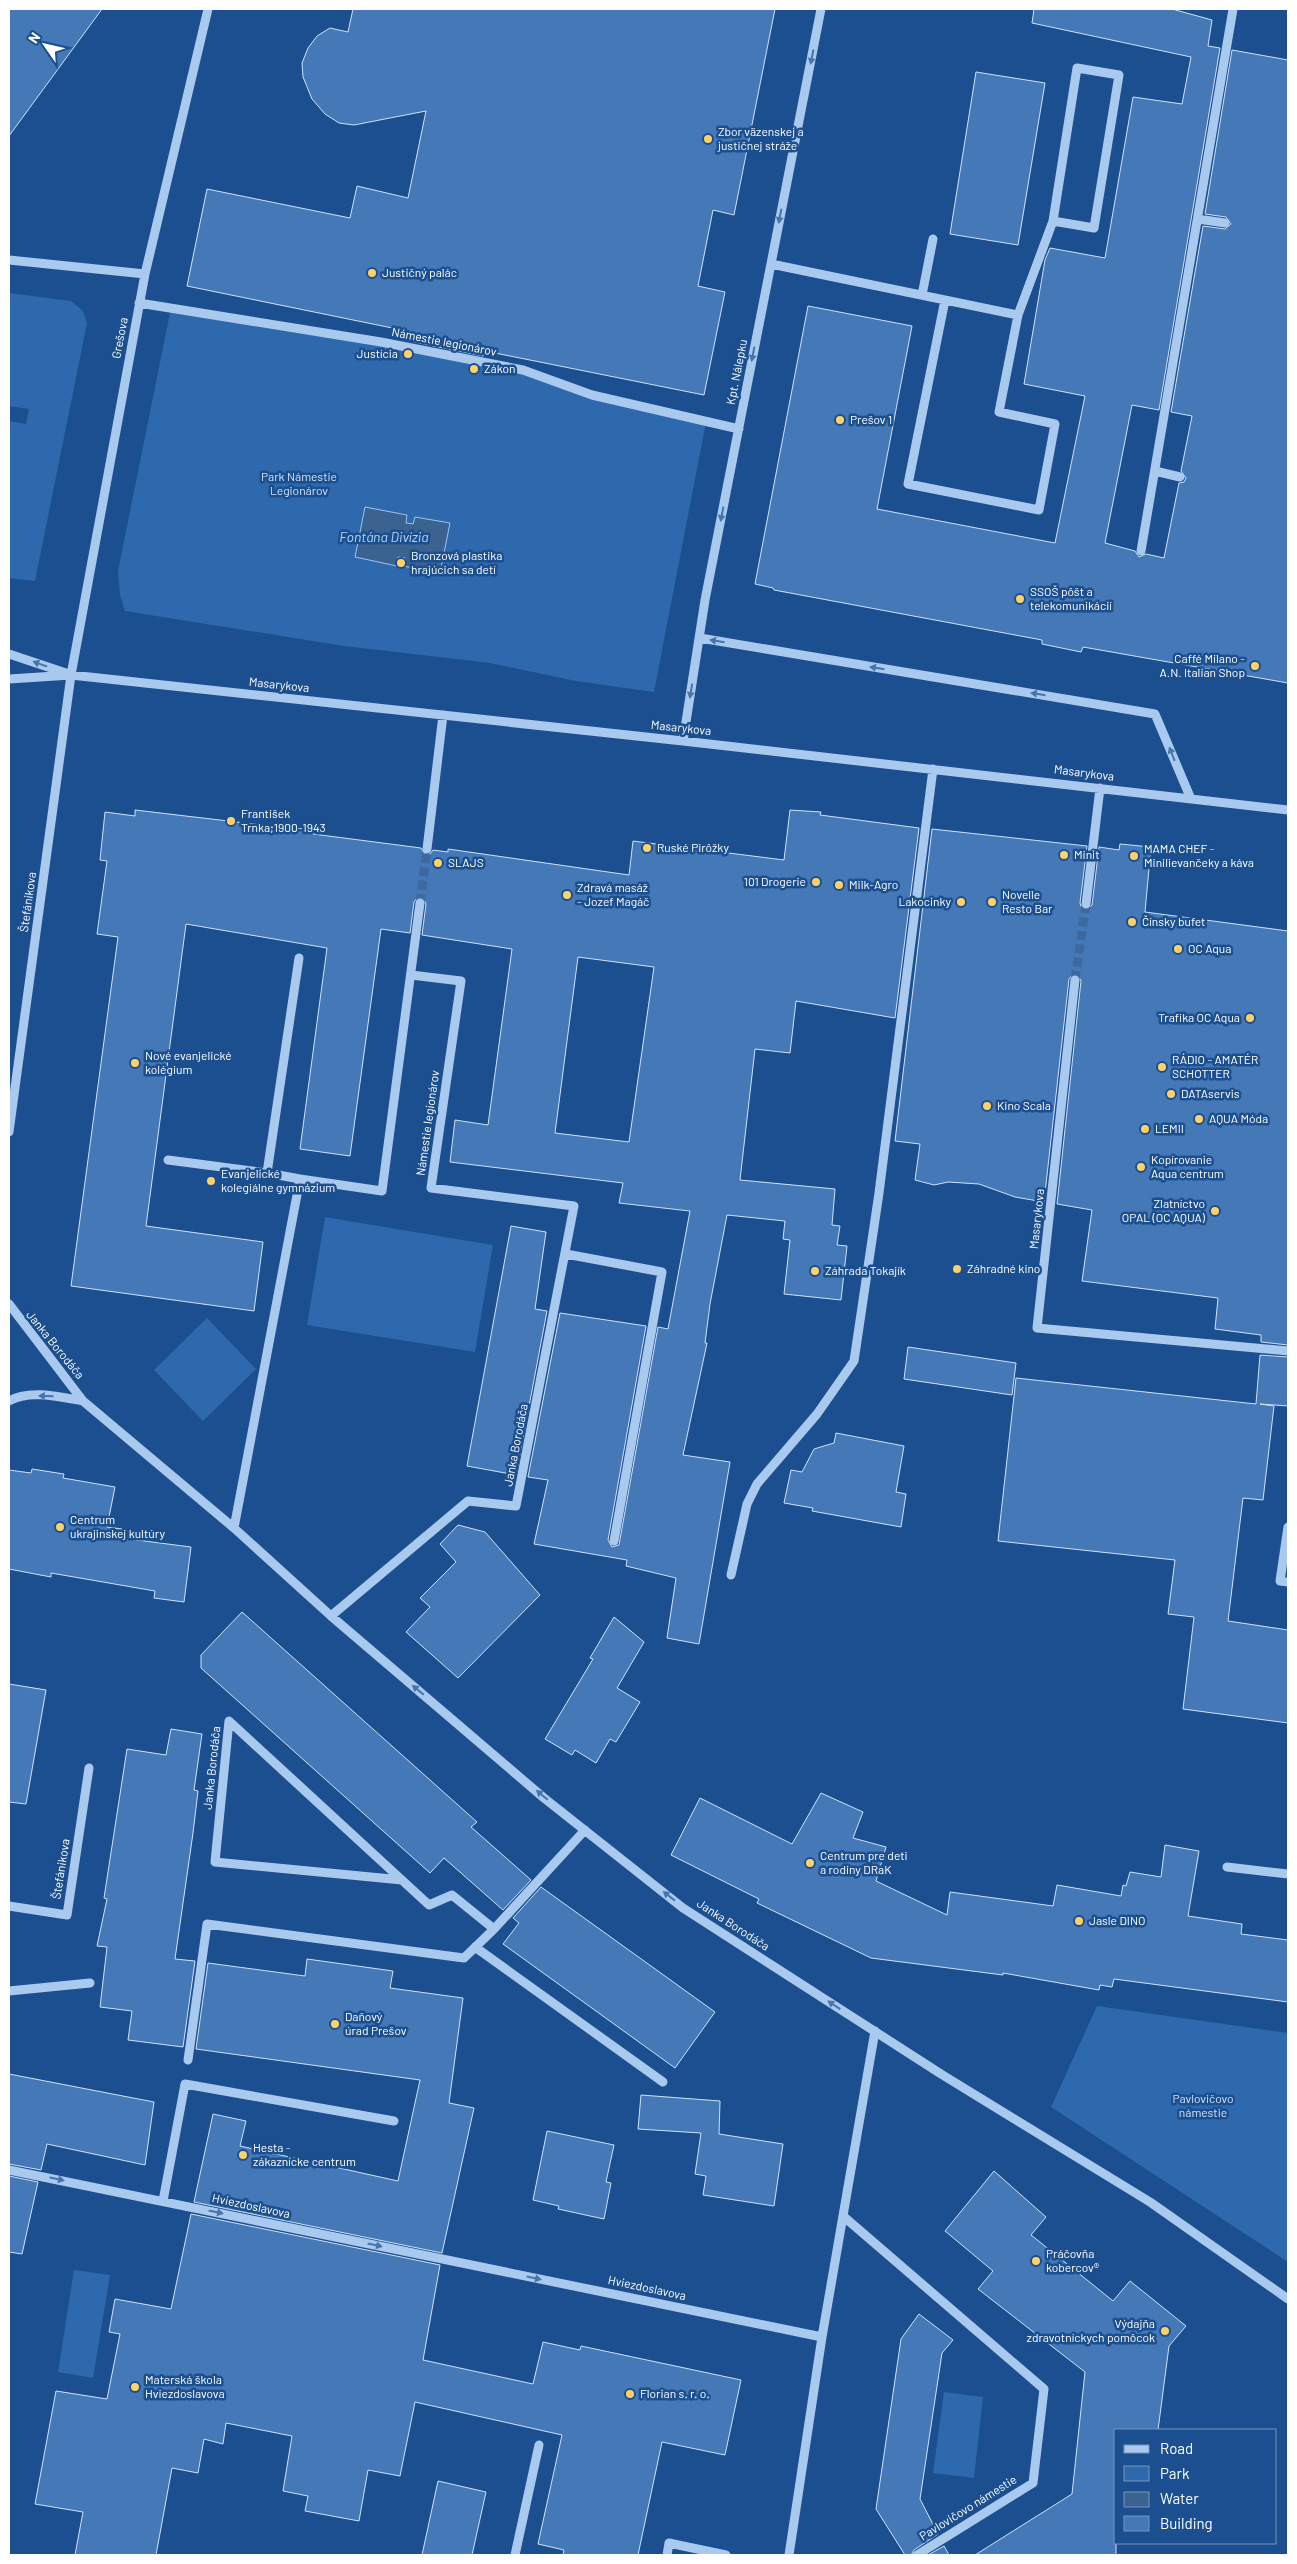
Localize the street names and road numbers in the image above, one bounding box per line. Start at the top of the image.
street label: Grešova [108,316,130,360]
street label: Námestie legionárov [391,324,498,358]
street label: Kpt. Nálepku [723,338,749,406]
street label: Masarykova [248,674,310,694]
street label: Masarykova [650,717,712,737]
street label: Masarykova [1053,761,1115,783]
street label: Štefánikova [16,871,38,933]
street label: Námestie legionárov [413,1069,441,1177]
street label: Masarykova [1026,1188,1046,1250]
street label: Janka Borodáča [24,1307,88,1381]
street label: Janka Borodáča [500,1402,530,1487]
street label: Janka Borodáča [200,1725,222,1810]
street label: Štefánikova [48,1838,72,1900]
street label: Janka Borodáča [695,1895,773,1953]
street label: Hviezdoslavova [211,2190,292,2220]
street label: Hviezdoslavova [607,2272,688,2302]
street label: Pavlovičovo námestie [916,2472,1019,2543]

